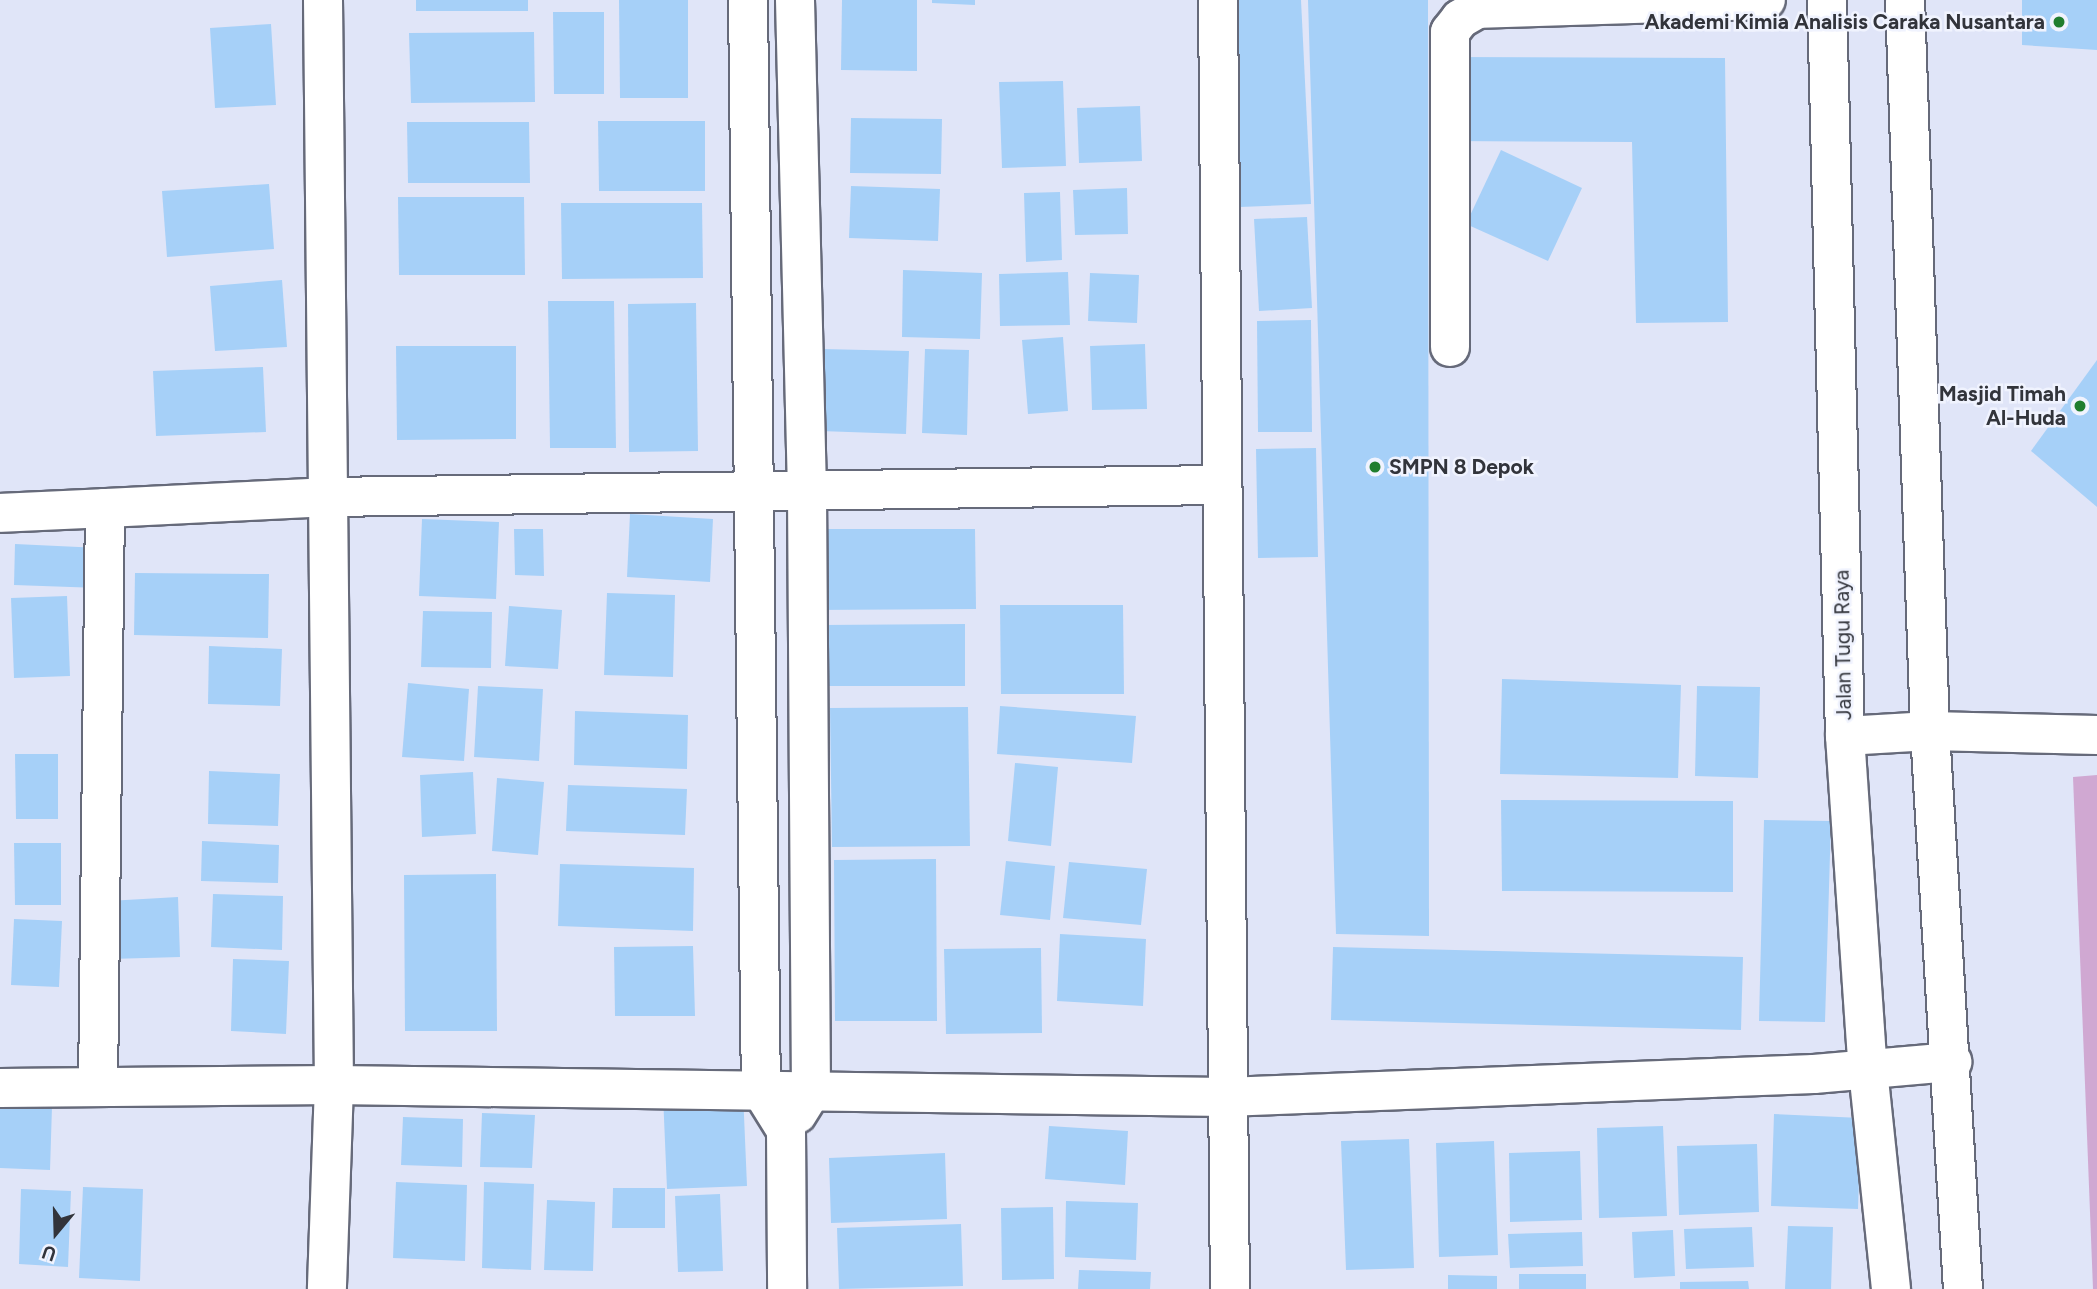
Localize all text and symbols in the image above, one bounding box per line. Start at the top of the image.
place label: Akademi Kimia Analisis Caraka Nusantara [1645,9,2045,35]
marker: Akademi Kimia Analisis Caraka Nusantara [2051,14,2067,30]
place label: Masjid Timah Al-Huda [1939,381,2066,431]
marker: Masjid Timah Al-Huda [2072,398,2088,414]
place label: SMPN 8 Depok [1389,454,1534,480]
marker: SMPN 8 Depok [1367,459,1383,475]
street label: Jalan Tugu Raya [1829,570,1857,720]
north arrow [21,1198,91,1268]
text: U [39,1240,59,1266]

